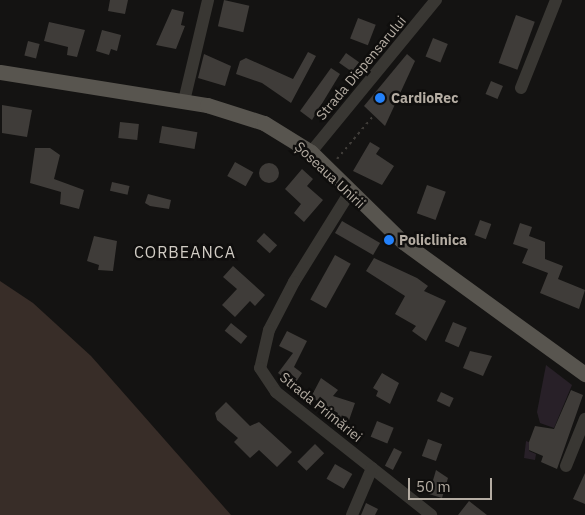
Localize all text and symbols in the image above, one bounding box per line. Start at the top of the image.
street label: Strada Dispensarului [313,13,409,123]
place label: CardioRec [391,90,458,106]
marker: CardioRec [373,91,387,105]
street label: Șoseaua Unirii [291,138,369,212]
place label: Policlinica [399,232,467,248]
marker: Policlinica [383,234,395,246]
district label: CORBEANCA [133,242,237,262]
street label: Strada Primăriei [276,369,366,445]
scale bar [410,468,494,500]
text: 50 m [416,477,451,496]

